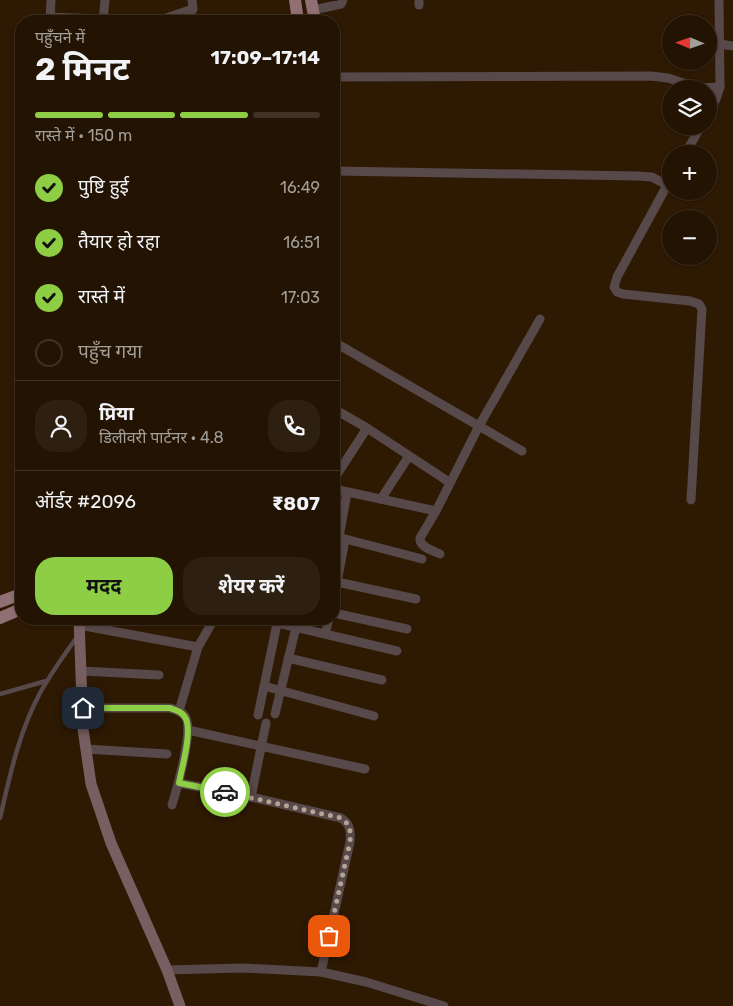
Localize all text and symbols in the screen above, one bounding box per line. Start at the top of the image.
north arrow [662,15,718,70]
map controls [662,15,717,265]
text: पहुँचने में [35,28,85,47]
text: 17:09–17:14 [211,46,320,69]
text: 2 मिनट [35,50,130,88]
button: layers [662,80,717,135]
text: रास्ते में · 150 m [35,126,132,145]
button: + [662,145,717,200]
icon: check [35,174,63,202]
text: पुष्टि हुई [78,175,129,198]
text: 16:49 [280,178,320,197]
button: − [662,210,717,265]
icon: check [35,229,63,257]
text: तैयार हो रहा [78,230,160,253]
text: 16:51 [283,233,320,252]
icon: check [35,284,63,312]
text: रास्ते में [78,285,125,308]
text: 17:03 [281,288,320,307]
text: पहुँच गया [78,340,142,363]
button: person [35,400,87,452]
button: phone [268,400,320,452]
text: प्रिया [99,402,134,425]
text: डिलीवरी पार्टनर · 4.8 [99,428,224,447]
text: ऑर्डर #2096 [35,490,136,513]
text: ₹807 [272,492,320,515]
button: मदद [35,557,173,615]
button: शेयर करें [183,557,320,615]
pin [62,687,104,729]
icon: home [69,694,97,722]
courier [200,767,250,817]
icon: car [211,778,239,806]
pin [308,915,350,957]
icon: bag [315,922,343,950]

